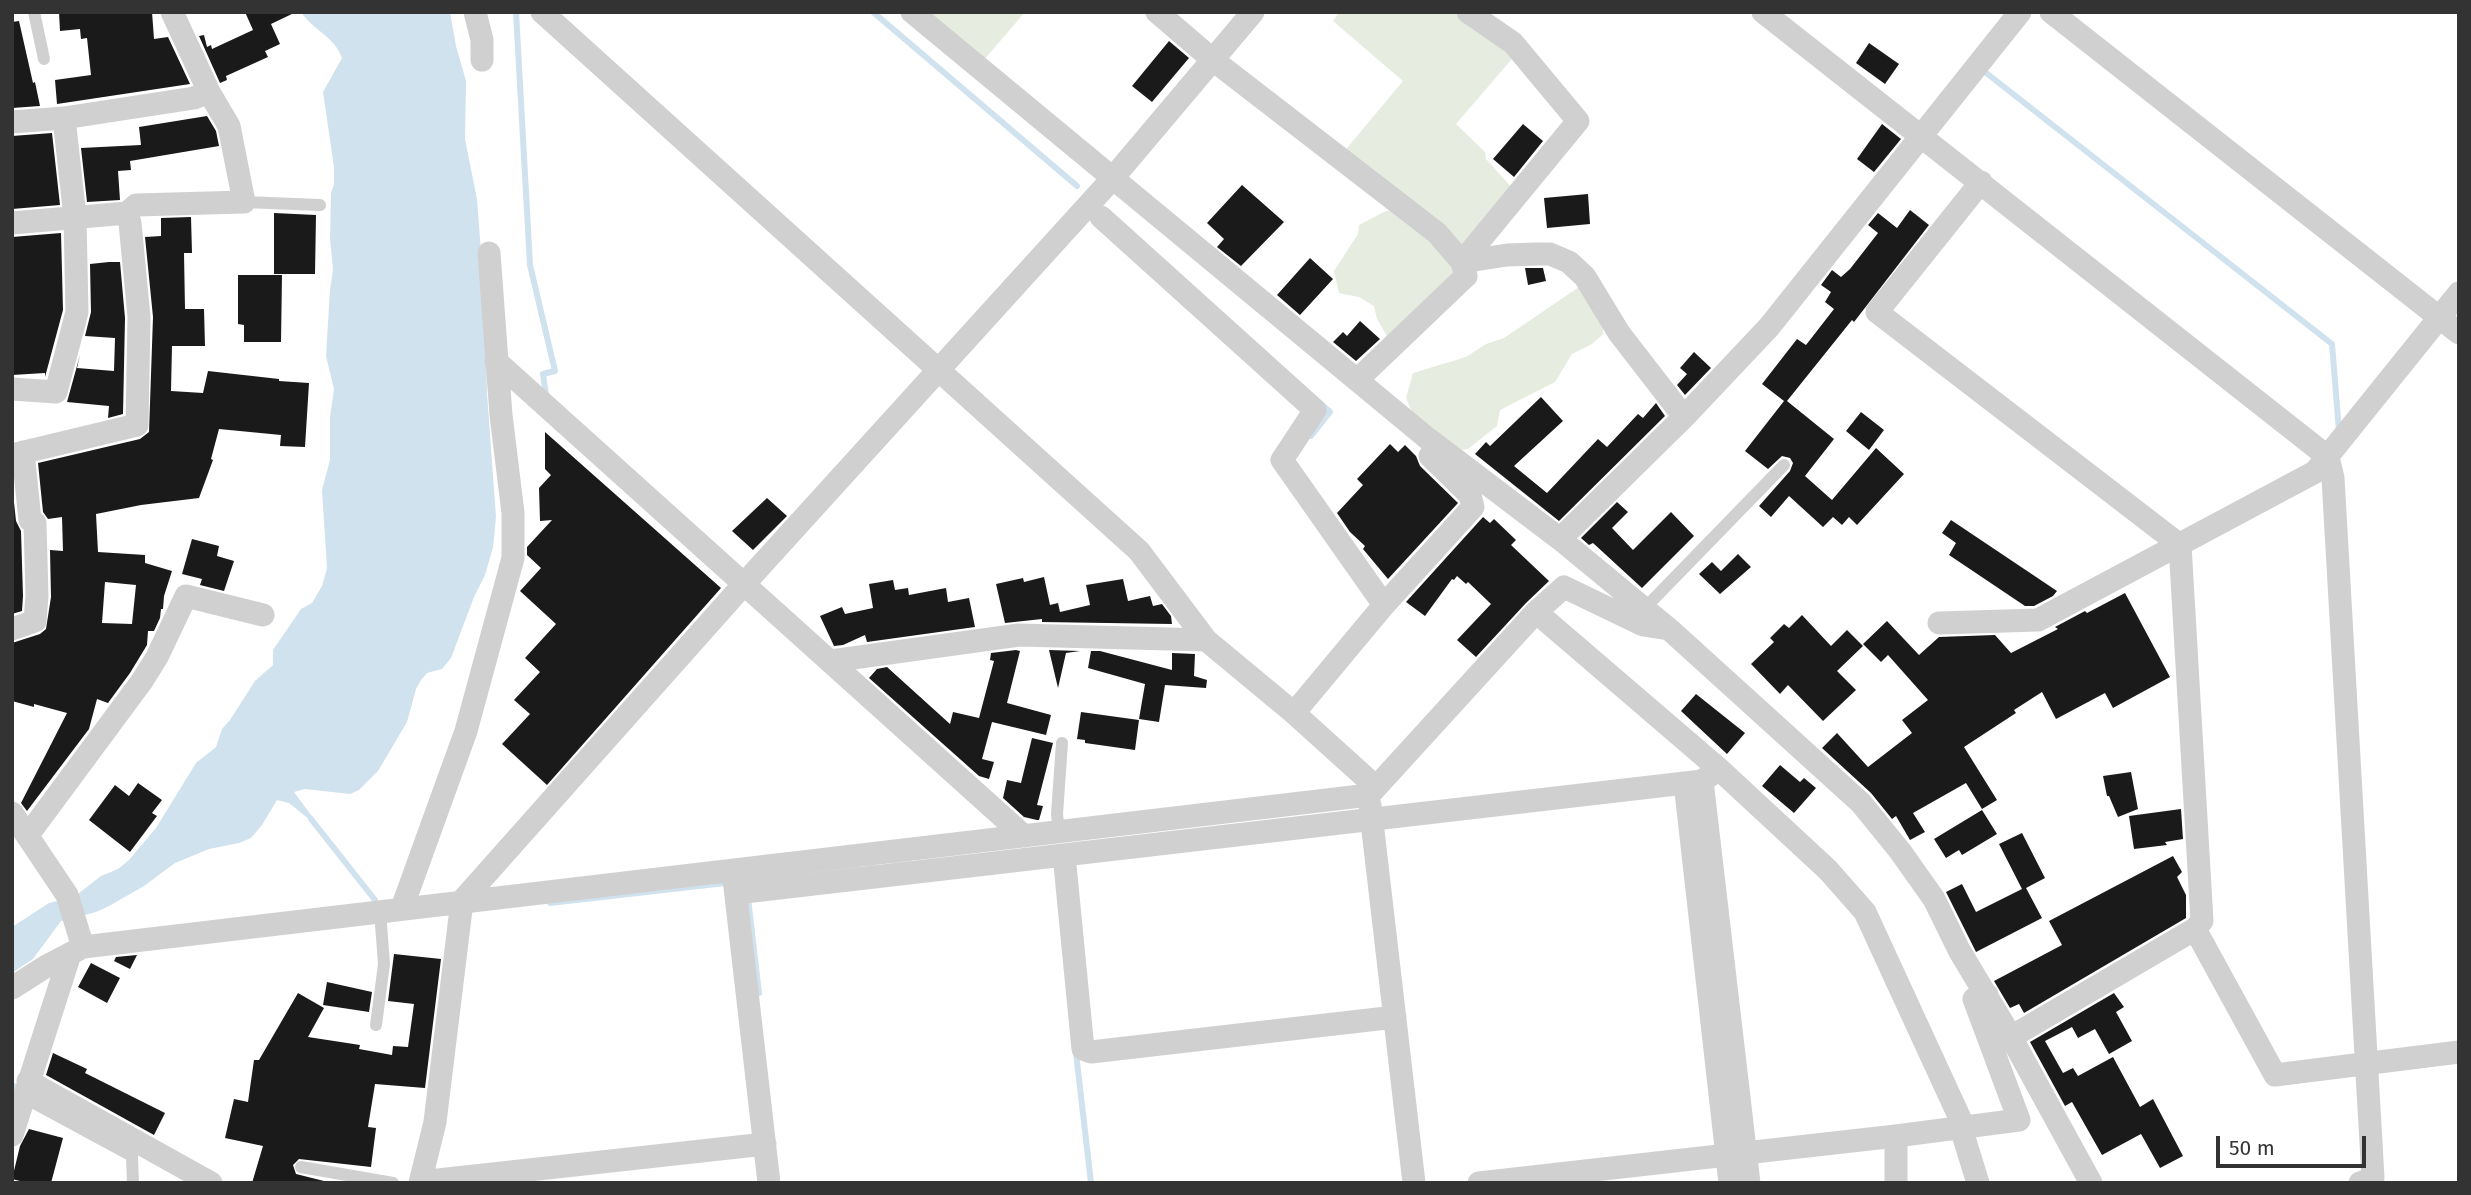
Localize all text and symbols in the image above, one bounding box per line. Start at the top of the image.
scale bar [2219,1122,2370,1166]
text: 50 m [2229,1135,2275,1161]

